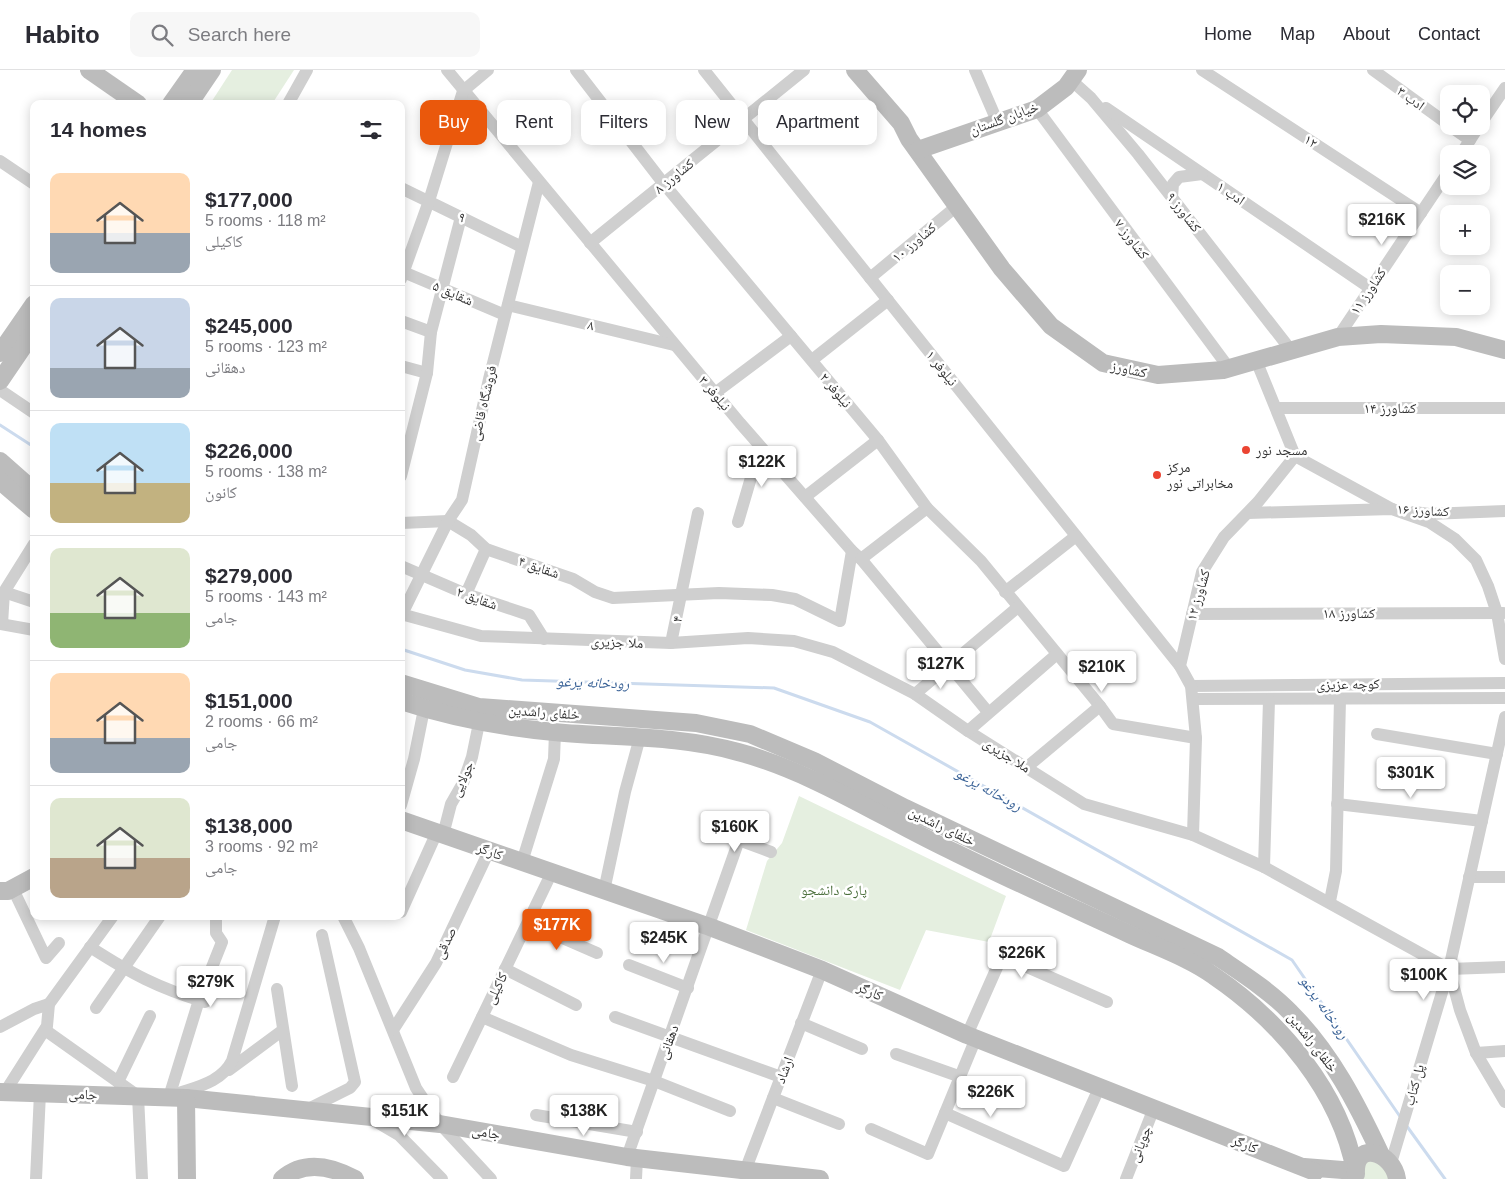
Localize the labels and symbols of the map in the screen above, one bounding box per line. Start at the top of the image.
street label: ادب ۳ [1394,83,1428,114]
street label: خیابان گلستان [967,98,1041,139]
street label: ۱۲ [1301,131,1321,151]
street label: کشاورز ۸ [651,155,698,198]
street label: ادب ۱ [1214,178,1248,208]
street label: کشاورز ۹ [1163,189,1205,236]
pin: $216K [1347,204,1417,246]
street label: ۹ [456,208,468,226]
street label: کشاورز ۷ [1111,216,1152,263]
street label: کشاورز ۱۰ [889,219,940,266]
street label: کشاورز ۱۱ [1347,265,1390,318]
street label: شقایق ۵ [430,277,476,310]
street label: ۸ [586,316,596,334]
street label: نیلوفر ۱ [922,347,961,390]
street label: کشاورز [1109,357,1148,382]
street label: فروشگاه قاضی [467,364,500,442]
street label: نیلوفر ۲ [816,369,855,411]
street label: نیلوفر ۳ [695,372,734,414]
street label: کشاورز ۱۴ [1364,400,1416,417]
place label: مسجد نور [1255,442,1307,459]
marker: مسجد نور [1240,444,1252,456]
pin: $122K [727,446,797,488]
place label: مرکز مخابراتی نور [1166,459,1233,492]
marker: مرکز مخابراتی نور [1151,469,1163,481]
street label: کشاورز ۱۶ [1396,501,1450,520]
street label: شقایق ۴ [516,553,562,583]
street label: کشاورز ۱۲ [1183,567,1214,623]
street label: شقایق ۲ [454,583,500,615]
street label: کشاورز ۱۸ [1323,605,1375,622]
street label: ۴ [668,614,686,624]
street label: ملا جزیری [590,633,644,652]
pin: $127K [906,648,976,690]
pin: $210K [1067,650,1137,693]
water label: رودخانه یرغو [555,672,630,693]
street label: کوچه عزیزی [1316,675,1380,694]
street label: خلفای راشدین [508,702,580,723]
street label: ملا جزیری [980,734,1033,777]
pin: $301K [1376,756,1446,799]
street label: جولایی [447,759,478,800]
water label: رودخانه یرغو [951,763,1025,815]
street label: خلفای راشدین [906,803,978,850]
pin: $160K [700,810,770,853]
street label: کارگر [474,839,505,864]
park label: پارک دانشجو [801,882,867,899]
pin: $177K [522,908,592,951]
pin: $245K [629,922,699,964]
street label: صدقی [431,925,460,962]
pin: $226K [987,936,1057,979]
pin: $100K [1389,958,1459,1001]
pin: $279K [176,966,246,1008]
street label: کاکیلی [482,969,511,1007]
water label: رودخانه یرغو [1296,971,1353,1043]
street label: کارگر [853,978,885,1005]
street label: خلفای راشدین [1284,1009,1341,1076]
street label: دهقانی [654,1022,683,1062]
street label: ارشاد [772,1054,797,1086]
street label: پل کتاب [1401,1062,1428,1108]
pin: $226K [956,1076,1026,1118]
street label: جامی [68,1086,98,1103]
pin: $151K [370,1094,440,1137]
pin: $138K [549,1094,619,1137]
street label: جامی [470,1122,501,1143]
street label: چوپانی [1126,1124,1155,1165]
street label: کارگر [1229,1131,1260,1157]

